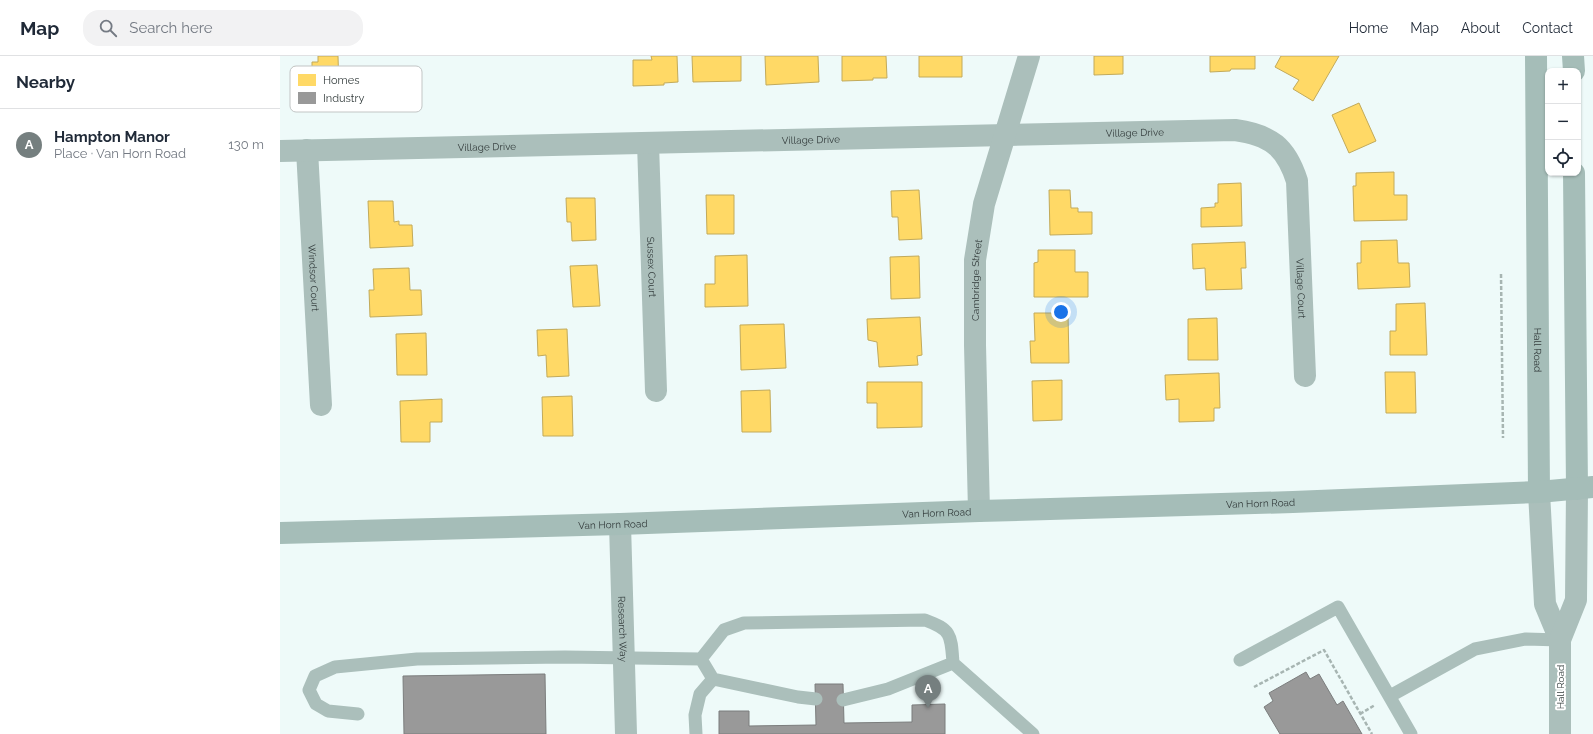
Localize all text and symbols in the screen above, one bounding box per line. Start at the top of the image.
search box [83,10,363,46]
text: Map [20,17,59,39]
icon: search [97,17,119,39]
text: Search here [129,19,213,37]
text: Home [1349,20,1388,36]
text: Map [1410,20,1439,36]
text: About [1461,20,1500,36]
text: Contact [1522,20,1573,36]
legend [290,66,422,112]
map controls [1545,68,1581,176]
button: + [1545,68,1581,104]
text: Nearby [16,72,75,92]
text: Homes [323,74,359,87]
text: Industry [323,92,364,105]
button: − [1545,104,1581,140]
street label: Village Drive [1105,126,1164,138]
text: Hampton Manor [54,128,170,146]
street label: Village Drive [782,133,840,145]
text: A [25,137,33,152]
text: 130 m [228,137,264,152]
street label: Village Drive [458,140,516,153]
button: locate [1545,140,1581,176]
text: Place · Van Horn Road [54,146,186,161]
street label: Sussex Court [646,236,658,298]
street label: Cambridge Street [969,238,984,321]
street label: Windsor Court [307,244,321,312]
street label: Village Court [1295,258,1308,319]
your location [1051,302,1071,322]
street label: Hall Road [1532,328,1544,372]
street label: Van Horn Road [1226,496,1295,509]
street label: Van Horn Road [902,506,972,519]
street label: Van Horn Road [578,518,648,531]
street label: Research Way [617,596,629,663]
street label: Hall Road [1555,665,1566,709]
pin: A [915,675,941,708]

